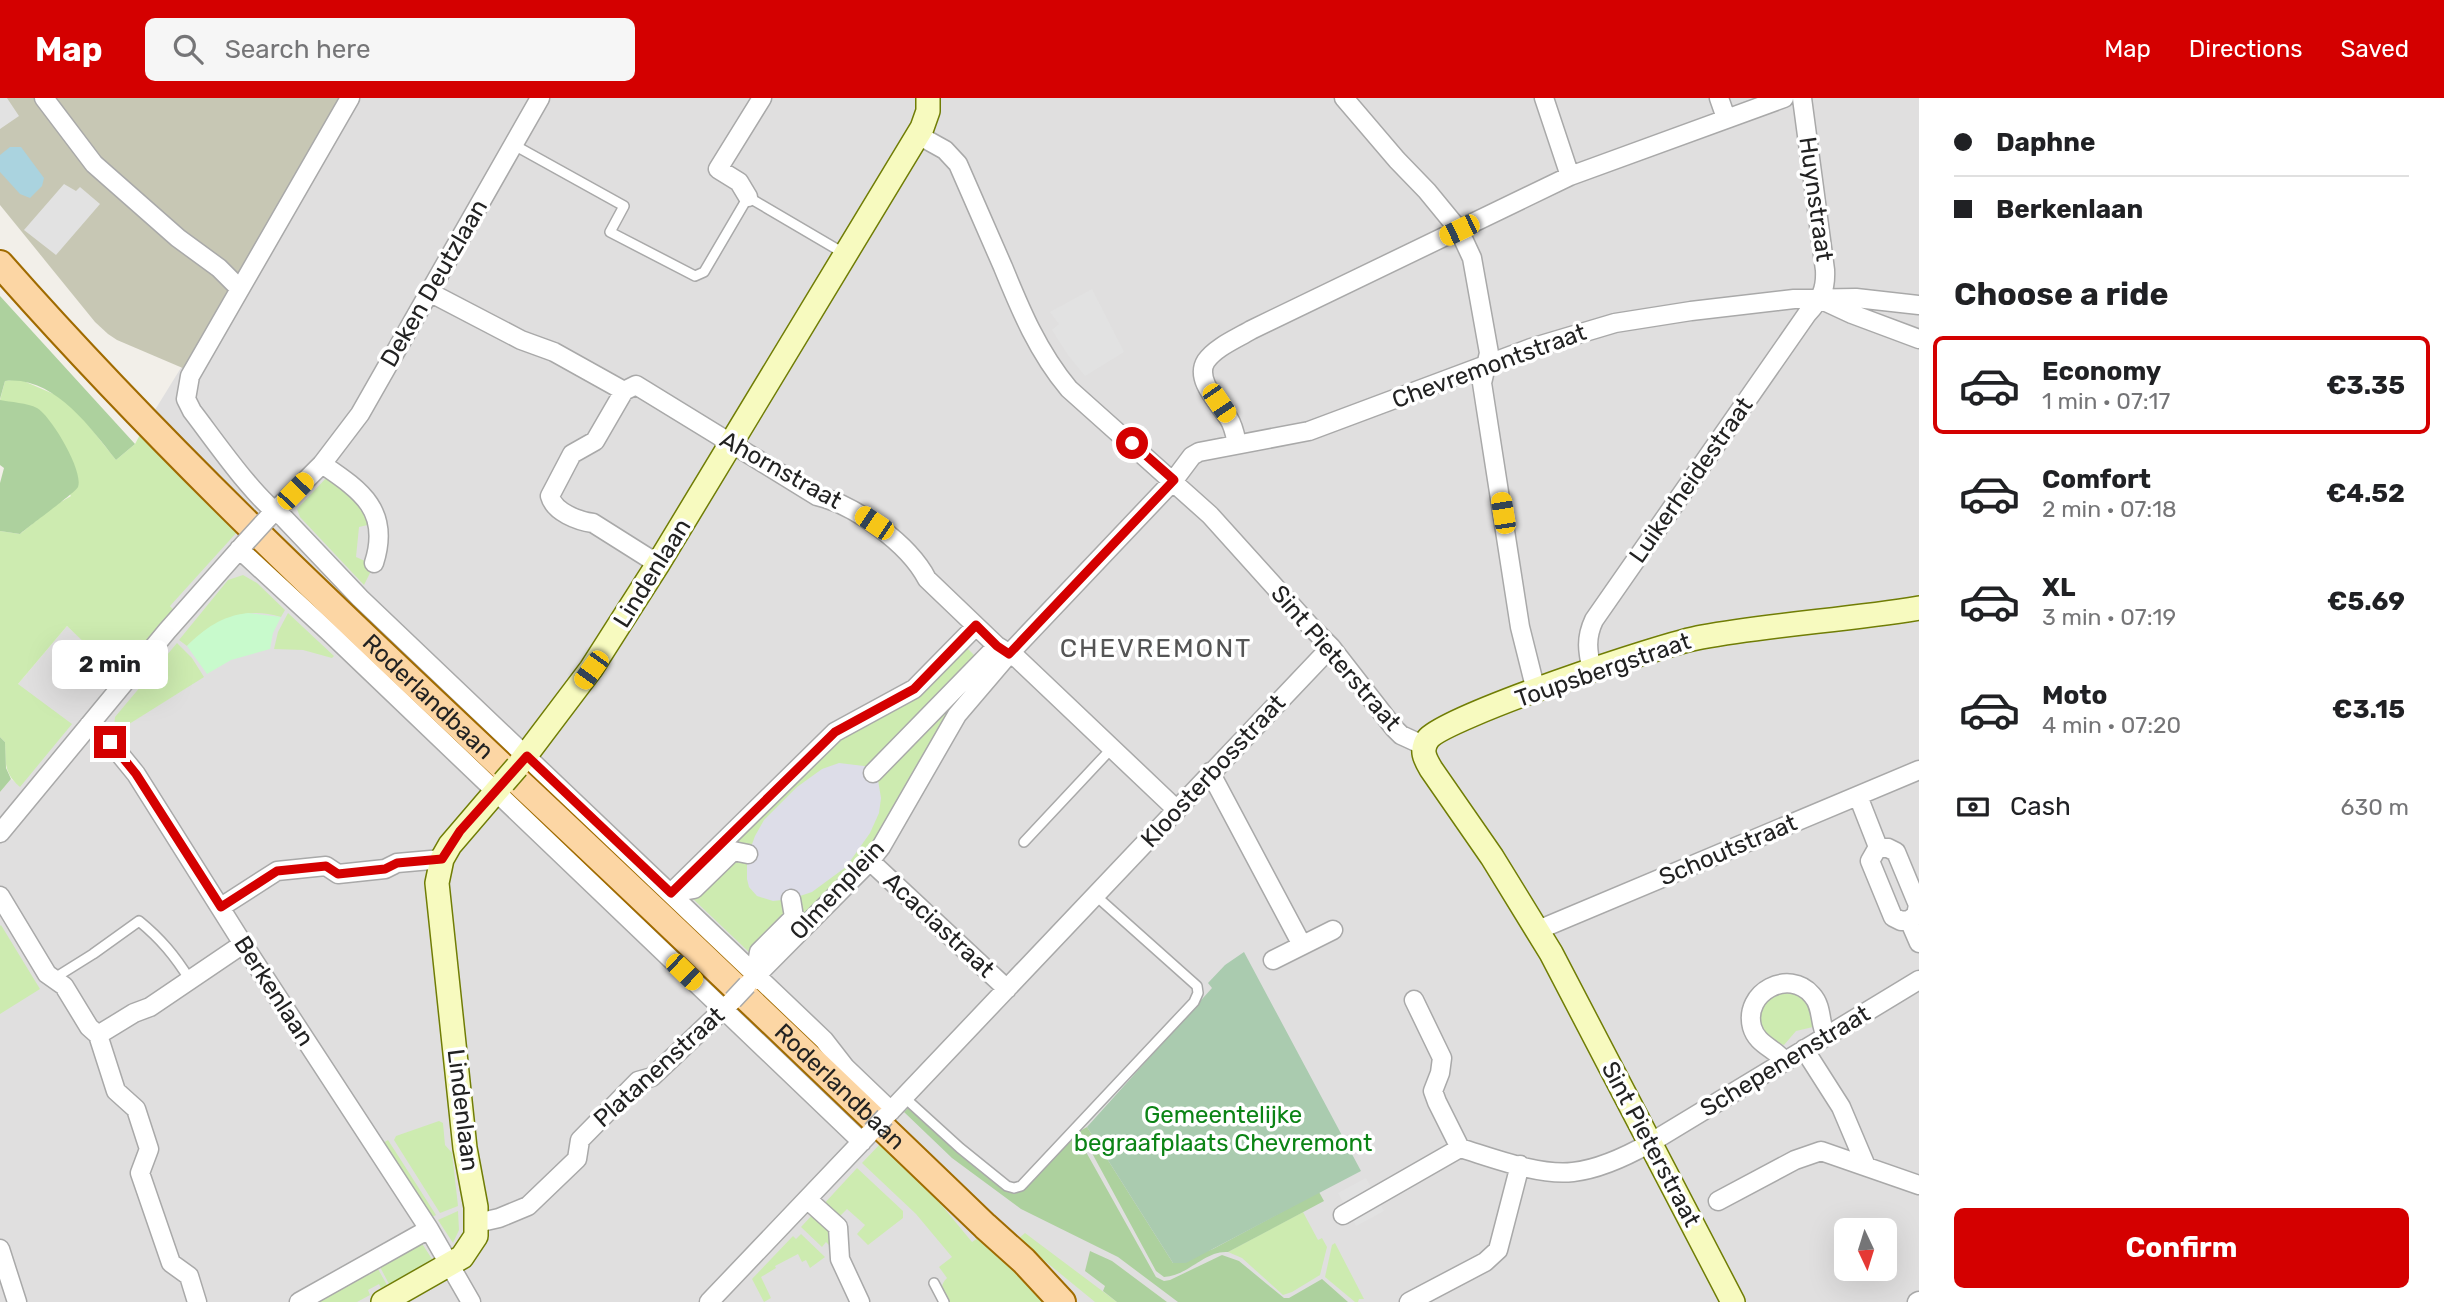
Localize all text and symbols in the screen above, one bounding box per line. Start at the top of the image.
search box [145,18,635,81]
text: Map [35,30,103,69]
icon: search [169,30,207,68]
text: Search here [225,34,370,65]
text: Map [2104,35,2151,63]
text: Directions [2189,35,2302,63]
text: Saved [2340,35,2409,63]
text: Daphne [1996,127,2095,158]
street label: Huynstraat [1793,135,1839,263]
street label: Deken Deutzlaan [375,194,493,372]
text: Berkenlaan [1996,194,2143,225]
car [1436,211,1483,249]
text: Choose a ride [1954,275,2168,313]
street label: Chevremontstraat [1388,318,1590,414]
icon: car [1958,354,2021,417]
text: Economy [2042,356,2161,387]
text: €3.35 [2326,370,2405,401]
car [1199,380,1240,426]
text: 1 min · 07:17 [2042,387,2170,415]
street label: Luikerheidestraat [1623,392,1759,568]
street label: Ahornstraat [715,425,847,515]
route start [1116,427,1148,459]
icon: car [1958,462,2021,525]
text: Comfort [2042,464,2151,495]
car [273,469,318,513]
text: €4.52 [2326,478,2405,509]
car [1490,491,1517,535]
text: 2 min · 07:18 [2042,495,2177,523]
car [851,503,898,543]
street label: Lindenlaan [608,513,696,633]
icon: car [1958,570,2021,633]
text: XL [2042,572,2075,603]
street label: Sint Pieterstraat [1265,580,1407,736]
text: €5.69 [2327,586,2405,617]
text: 3 min · 07:19 [2042,603,2176,631]
street label: Toupsbergstraat [1512,627,1694,713]
street label: Roderlandbaan [357,628,499,765]
district label: CHEVREMONT [1060,633,1252,664]
callout: 2 min [52,640,168,690]
car [571,647,612,693]
text: 2 min [79,650,141,678]
icon: car [1958,678,2021,741]
text: Moto [2042,680,2107,711]
street label: Kloosterbosstraat [1135,689,1291,853]
text: €3.15 [2332,694,2405,725]
text: 4 min · 07:20 [2042,711,2181,739]
route end [94,726,126,758]
icon: cash [1954,788,1992,826]
text: Cash [2010,791,2071,822]
text: 630 m [2341,793,2409,821]
street label: Schoutstraat [1655,808,1801,892]
street label: Olmenplein [784,835,890,945]
street label: Acaciastraat [878,867,1000,983]
street label: Berkenlaan [228,931,320,1051]
car [662,950,707,994]
street label: Schepenenstraat [1695,999,1875,1123]
street label: Platanenstraat [588,1001,730,1133]
street label: Roderlandbaan [769,1018,911,1155]
street label: Lindenlaan [442,1047,484,1173]
street label: Sint Pieterstraat [1596,1057,1706,1231]
park label: Gemeentelijke begraafplaats Chevremont [1074,1101,1372,1157]
button: Confirm [1954,1208,2409,1288]
north arrow [1834,1218,1897,1281]
map controls [1834,1218,1897,1281]

